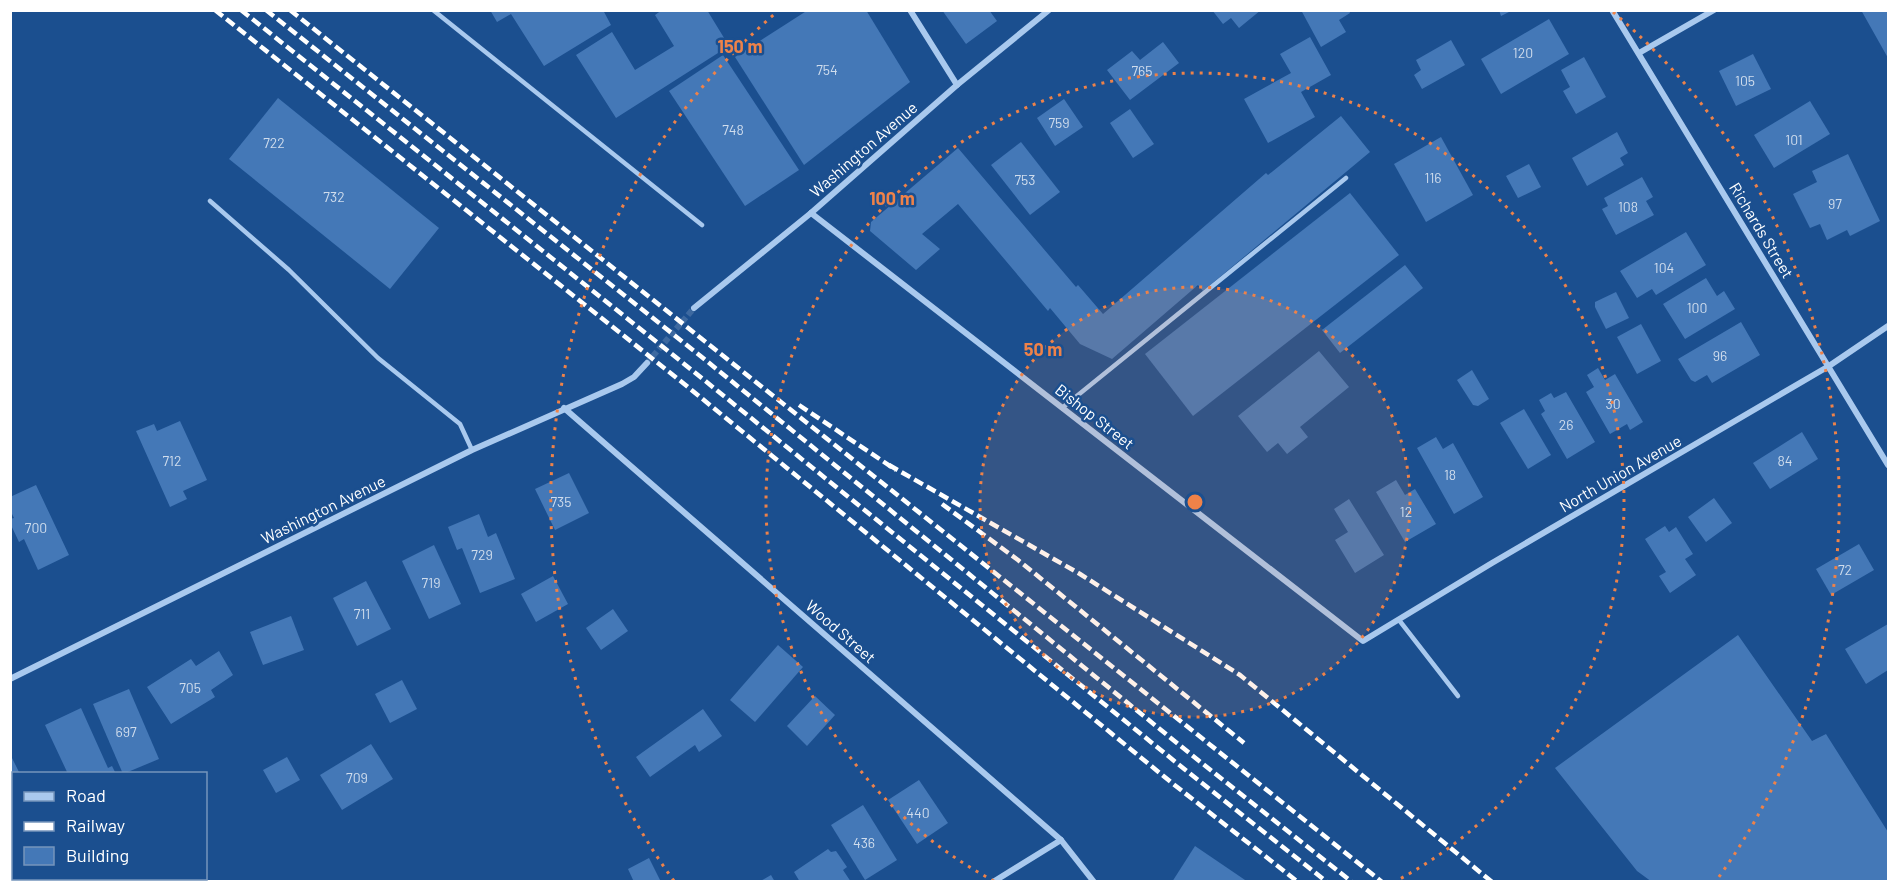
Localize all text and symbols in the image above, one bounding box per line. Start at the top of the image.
text: 150 m [718,35,762,57]
house number: 120 [1513,44,1533,61]
house number: 754 [816,61,838,78]
house number: 765 [1131,62,1153,79]
house number: 105 [1735,72,1755,89]
street label: Washington Avenue [805,97,921,201]
house number: 759 [1048,114,1070,131]
house number: 748 [722,121,744,138]
house number: 101 [1785,131,1803,148]
house number: 722 [263,134,285,151]
house number: 116 [1424,169,1442,186]
house number: 753 [1014,171,1036,188]
street label: Richards Street [1726,179,1798,281]
text: 100 m [869,187,915,209]
house number: 732 [323,188,345,205]
house number: 97 [1828,195,1842,212]
house number: 108 [1618,198,1638,215]
house number: 104 [1654,259,1674,276]
house number: 100 [1687,299,1707,316]
text: 50 m [1024,338,1062,360]
house number: 96 [1713,347,1727,364]
street label: Bishop Street [1052,379,1138,453]
house number: 30 [1605,395,1621,412]
house number: 26 [1559,416,1573,433]
street label: North Union Avenue [1556,430,1684,516]
house number: 712 [162,452,182,469]
house number: 84 [1777,452,1793,469]
house number: 18 [1444,466,1456,483]
street label: Washington Avenue [258,471,388,547]
centre of rings [1185,492,1205,512]
house number: 735 [550,493,572,510]
house number: 12 [1400,503,1412,520]
house number: 700 [25,519,47,536]
house number: 729 [471,546,493,563]
house number: 72 [1838,561,1852,578]
house number: 719 [422,574,440,591]
street label: Wood Street [802,596,880,666]
house number: 711 [354,605,370,622]
house number: 705 [179,679,201,696]
house number: 697 [115,723,137,740]
house number: 709 [346,769,368,786]
legend [12,772,207,880]
text: Road [66,784,106,806]
house number: 440 [906,804,930,821]
text: Railway [66,814,125,836]
house number: 436 [853,834,875,851]
text: Building [66,844,129,866]

